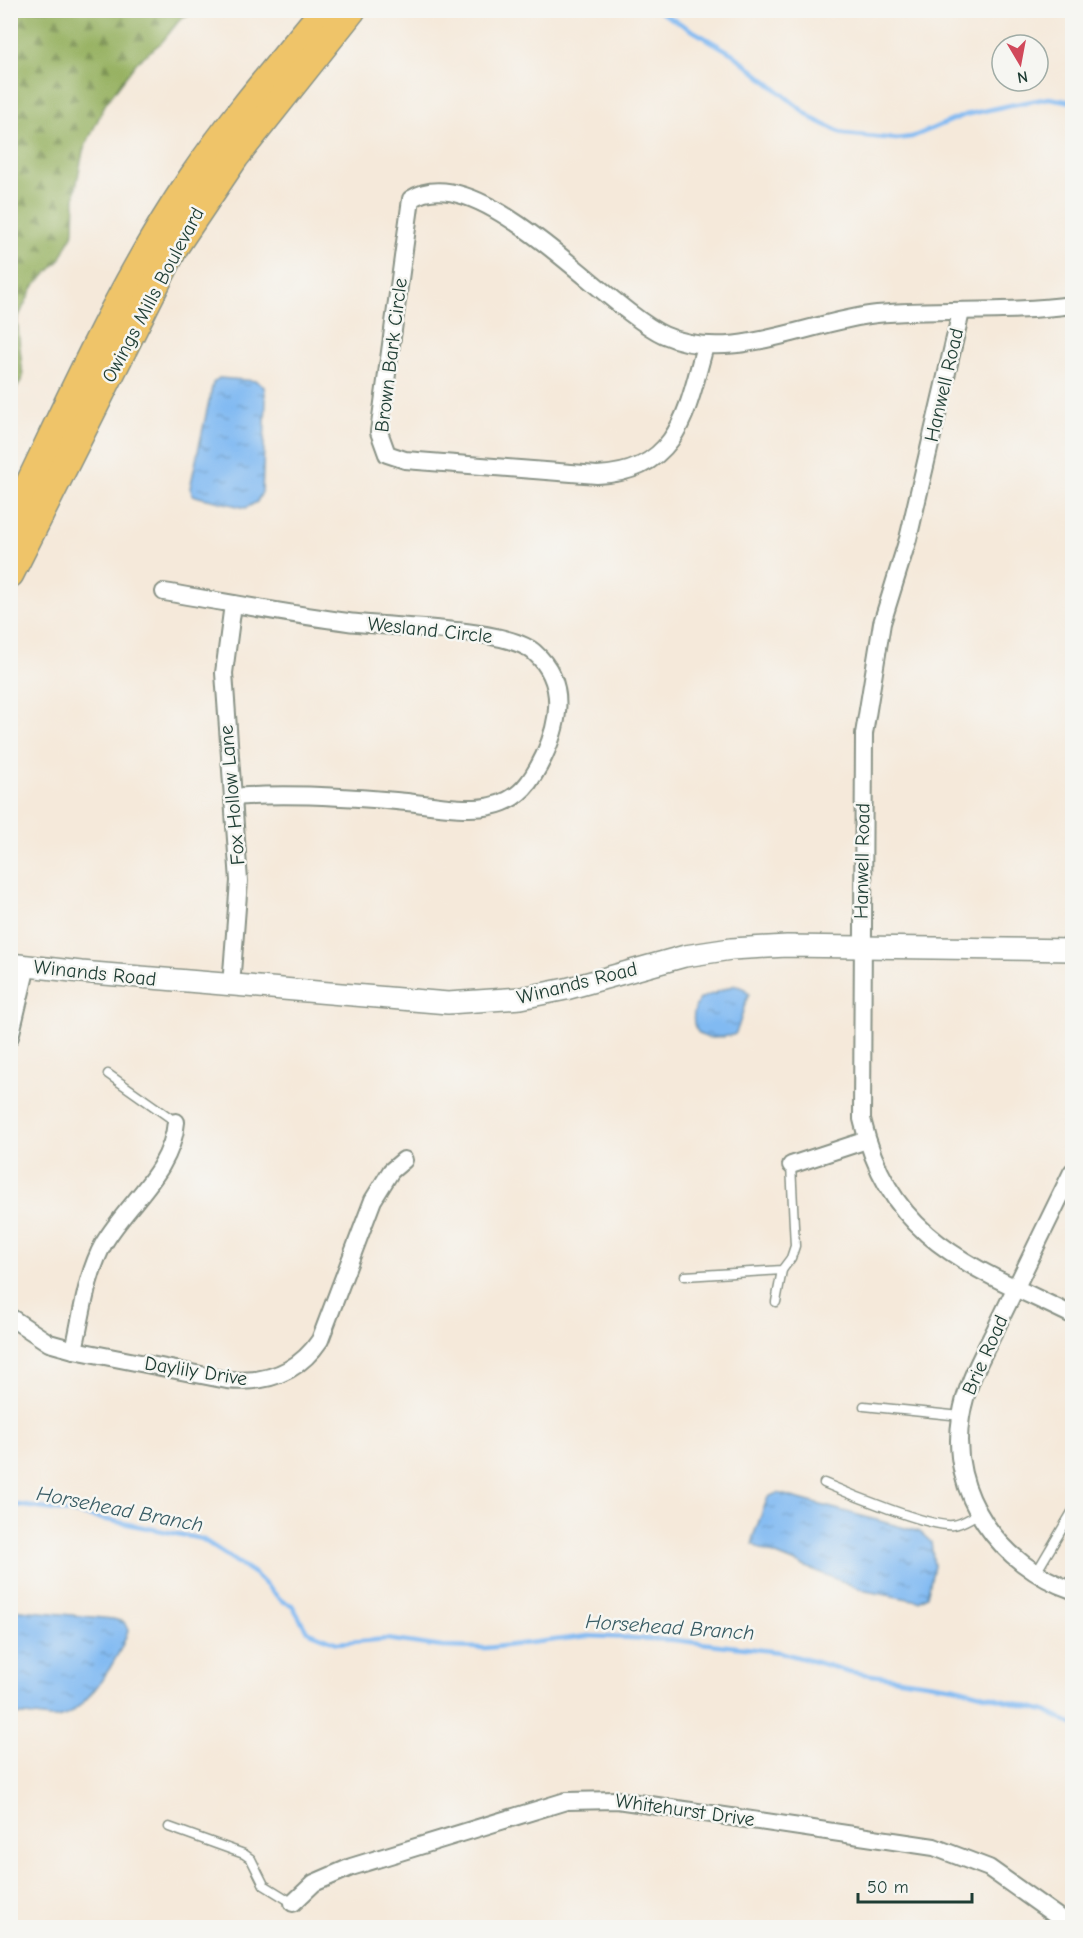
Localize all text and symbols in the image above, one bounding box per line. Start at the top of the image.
north arrow [990,33,1050,93]
text: N [1016,67,1029,87]
street label: Owings Mills Boulevard [97,204,209,386]
street label: Brown Bark Circle [370,277,412,433]
street label: Hanwell Road [920,326,968,444]
street label: Wesland Circle [366,612,494,648]
street label: Fox Hollow Lane [214,724,250,866]
street label: Hanwell Road [849,803,875,919]
street label: Winands Road [33,955,157,991]
street label: Winands Road [514,957,640,1009]
street label: Brie Road [957,1312,1013,1398]
street label: Daylily Drive [143,1352,249,1390]
water label: Horsehead Branch [35,1481,205,1537]
water label: Horsehead Branch [585,1609,755,1645]
street label: Whitehurst Drive [614,1789,756,1831]
scale bar [858,1866,972,1904]
text: 50 m [867,1877,909,1898]

